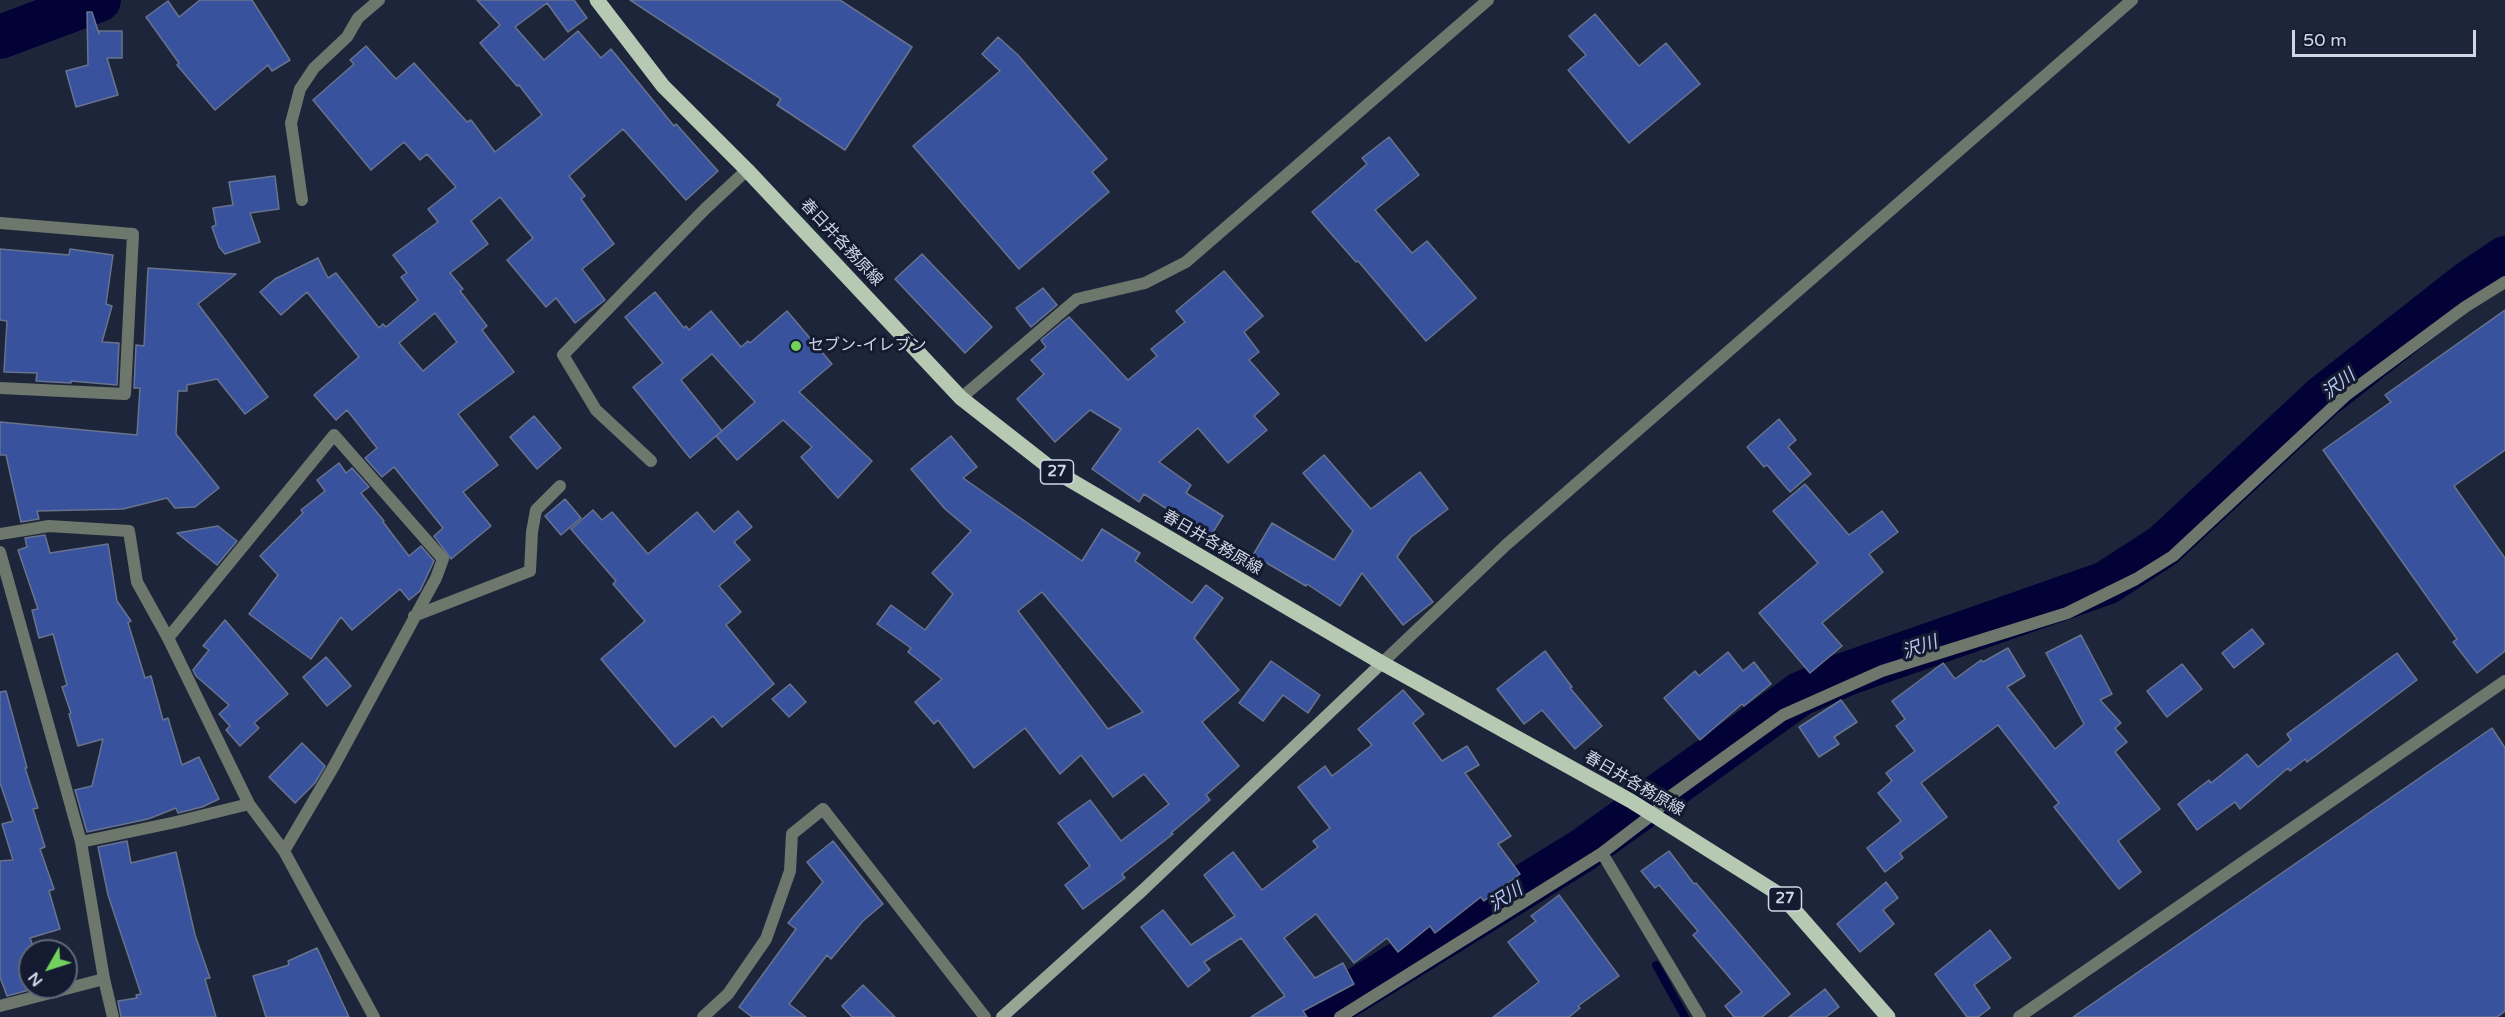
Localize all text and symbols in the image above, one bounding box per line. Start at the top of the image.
scale bar [2295,18,2480,56]
text: 50 m [2303,29,2347,51]
street label: 春日井各務原線 [796,195,886,291]
place label: セブン-イレブン [808,336,927,356]
marker: セブン-イレブン [789,339,803,353]
water label: 沢川 [2318,365,2360,405]
road number: 27 [1040,460,1074,484]
street label: 春日井各務原線 [1159,507,1265,579]
water label: 沢川 [1899,632,1941,664]
street label: 春日井各務原線 [1581,748,1687,820]
water label: 沢川 [1485,879,1527,917]
road number: 27 [1768,887,1802,911]
north arrow [18,939,78,999]
text: N [24,968,47,990]

